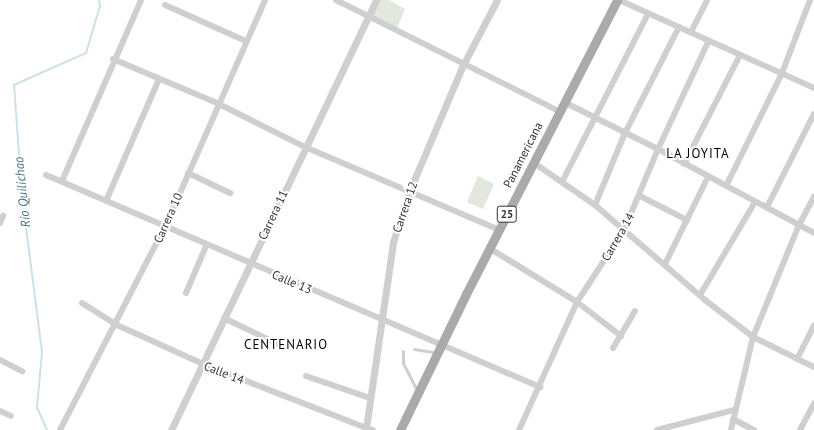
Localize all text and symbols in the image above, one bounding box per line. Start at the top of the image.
street label: Panamericana [500,120,546,190]
district label: LA JOYITA [666,146,730,162]
water label: Río Quilichao [12,156,34,228]
street label: Carrera 12 [390,180,420,234]
street label: Carrera 11 [255,188,291,242]
street label: Carrera 10 [151,191,185,245]
road number: 25 [496,205,518,223]
street label: Carrera 14 [598,210,638,264]
street label: Calle 13 [270,267,314,297]
district label: CENTENARIO [244,337,328,353]
street label: Calle 14 [202,359,246,387]

